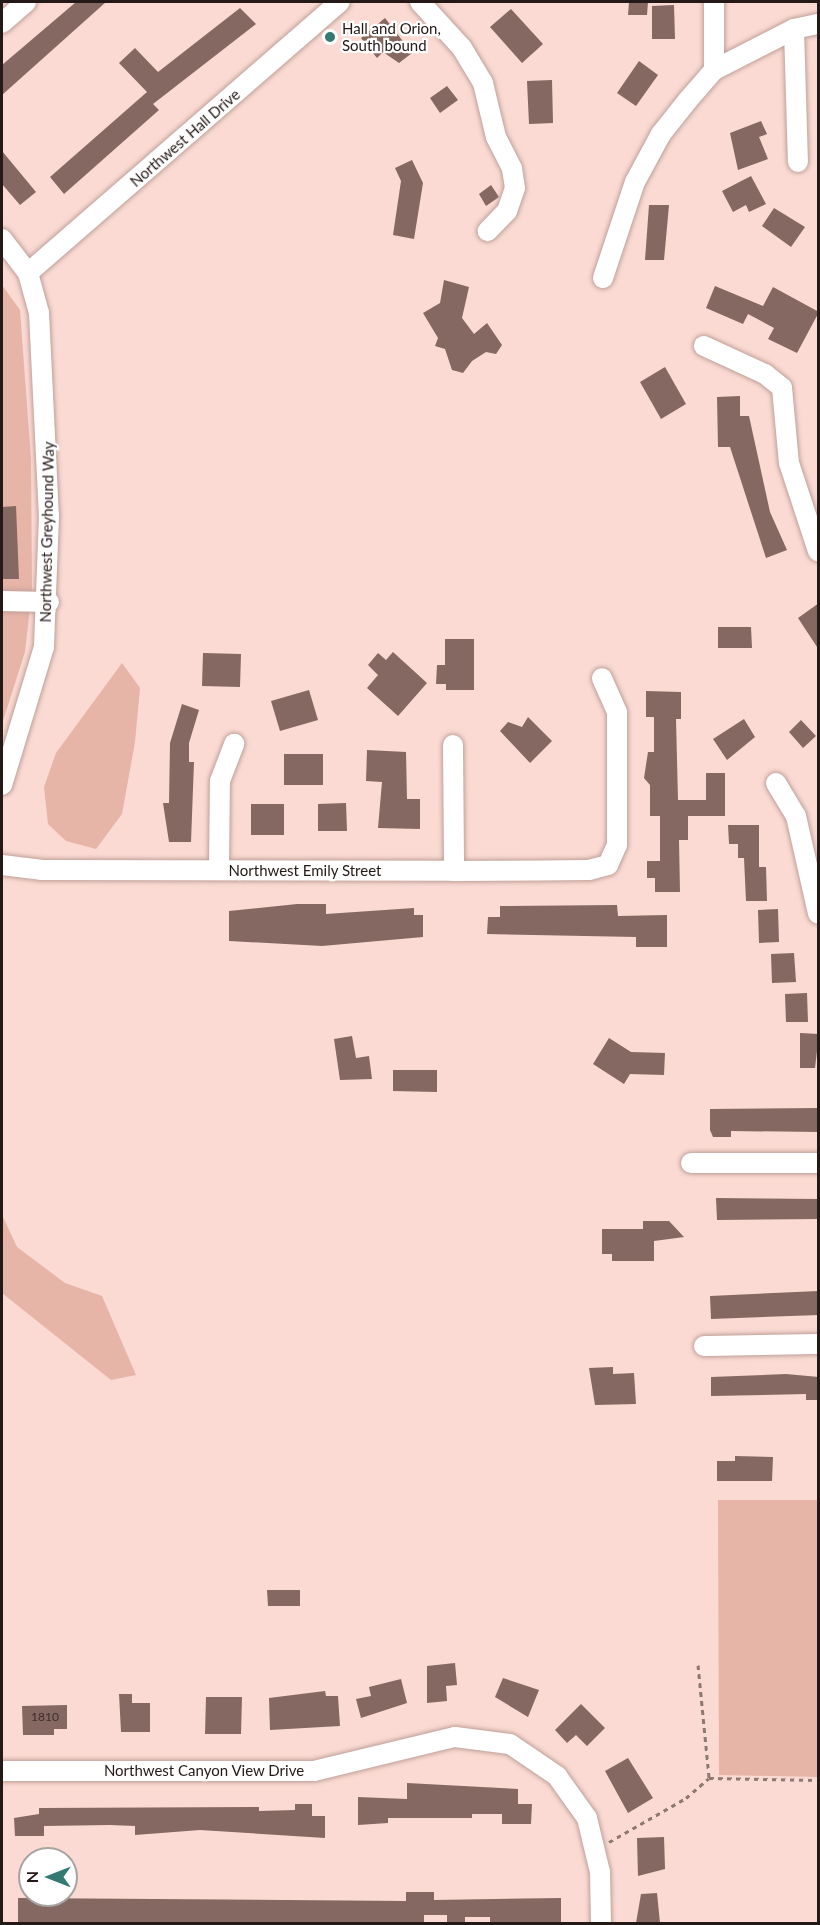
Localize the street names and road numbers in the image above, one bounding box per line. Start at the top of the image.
street label: Northwest Hall Drive [126,85,244,191]
street label: Northwest Greyhound Way [36,441,58,623]
street label: Northwest Emily Street [228,862,382,880]
street label: Northwest Canyon View Drive [103,1762,305,1780]

